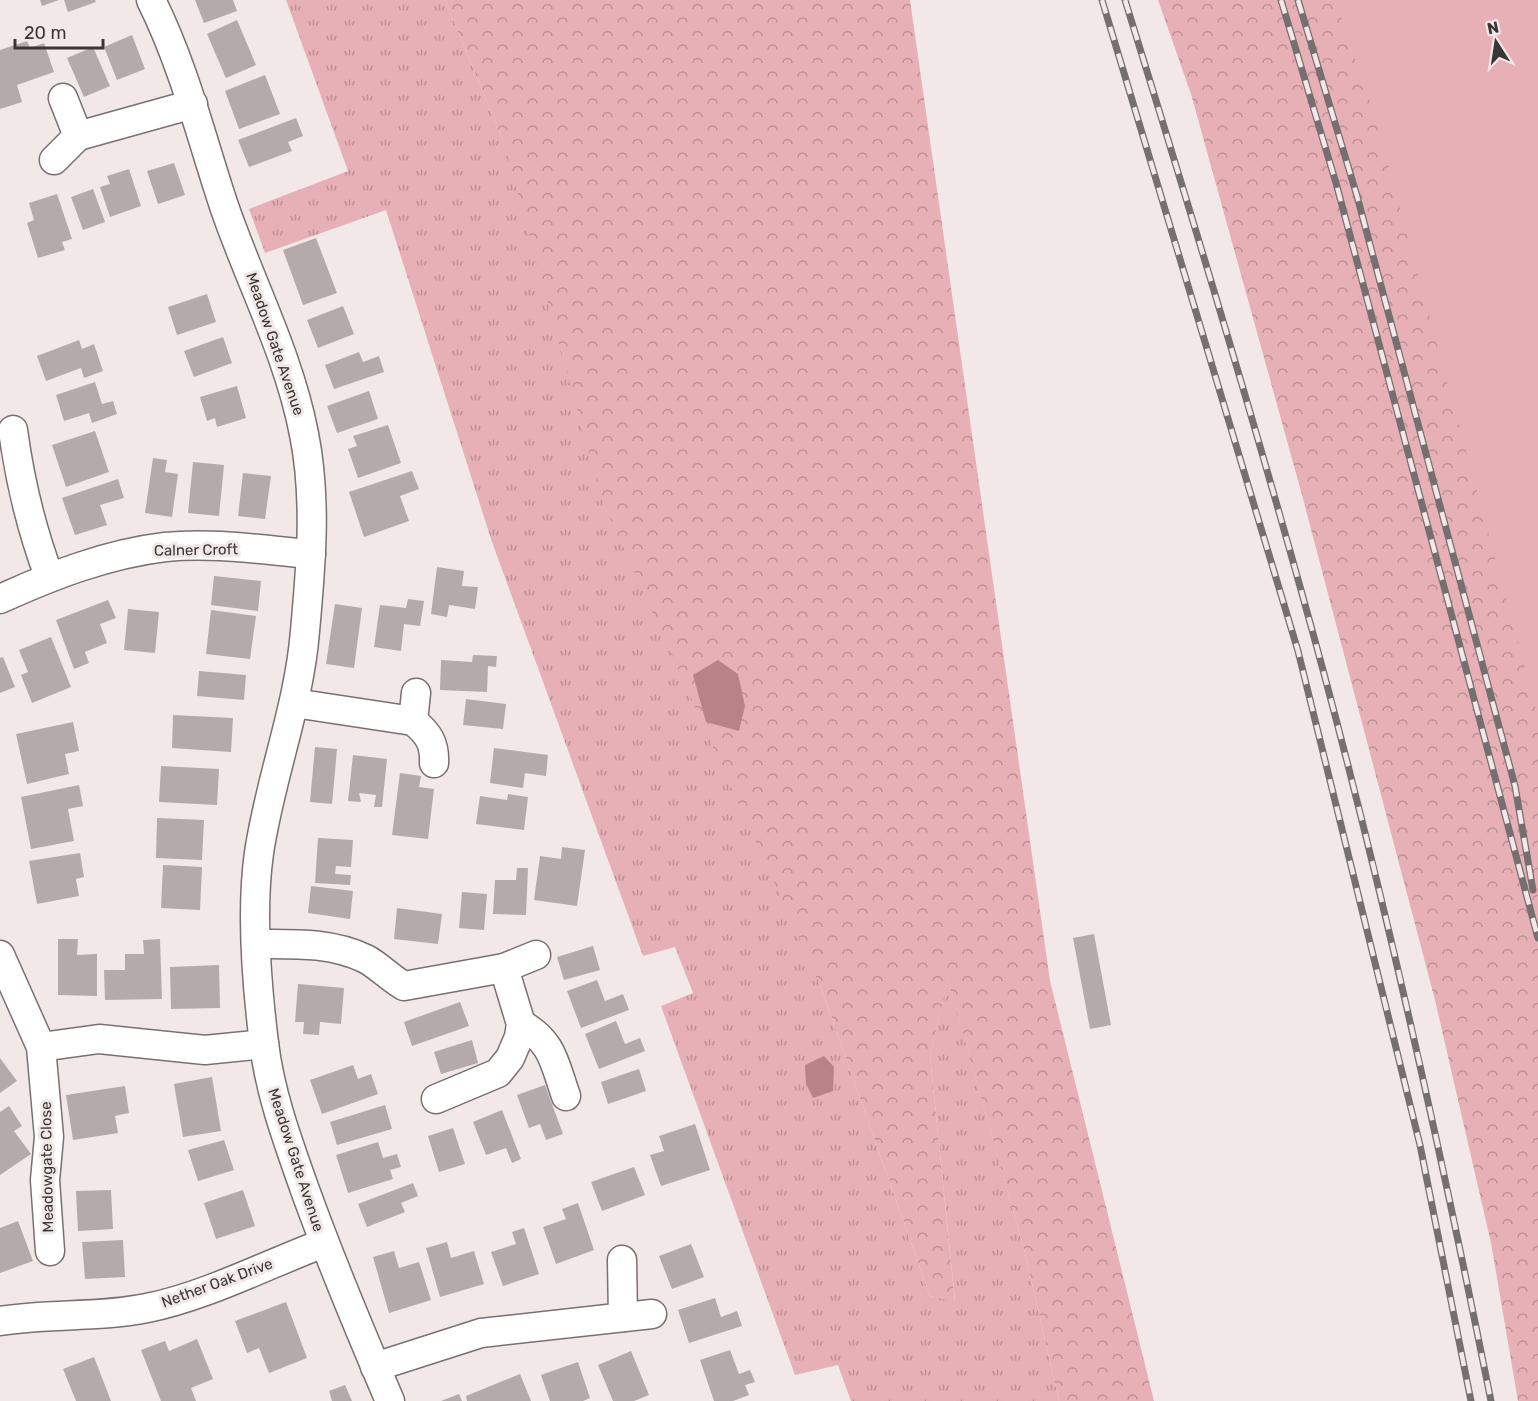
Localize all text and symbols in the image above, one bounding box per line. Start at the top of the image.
scale bar [15,12,104,50]
north arrow [1466,12,1526,72]
text: N [1485,17,1501,38]
text: 20 m [24,22,66,44]
street label: Meadow Gate Avenue [242,270,308,418]
street label: Calner Croft [154,540,238,560]
street label: Meadow Gate Avenue [264,1086,328,1234]
street label: Meadowgate Close [37,1101,57,1233]
street label: Nether Oak Drive [159,1255,275,1311]

